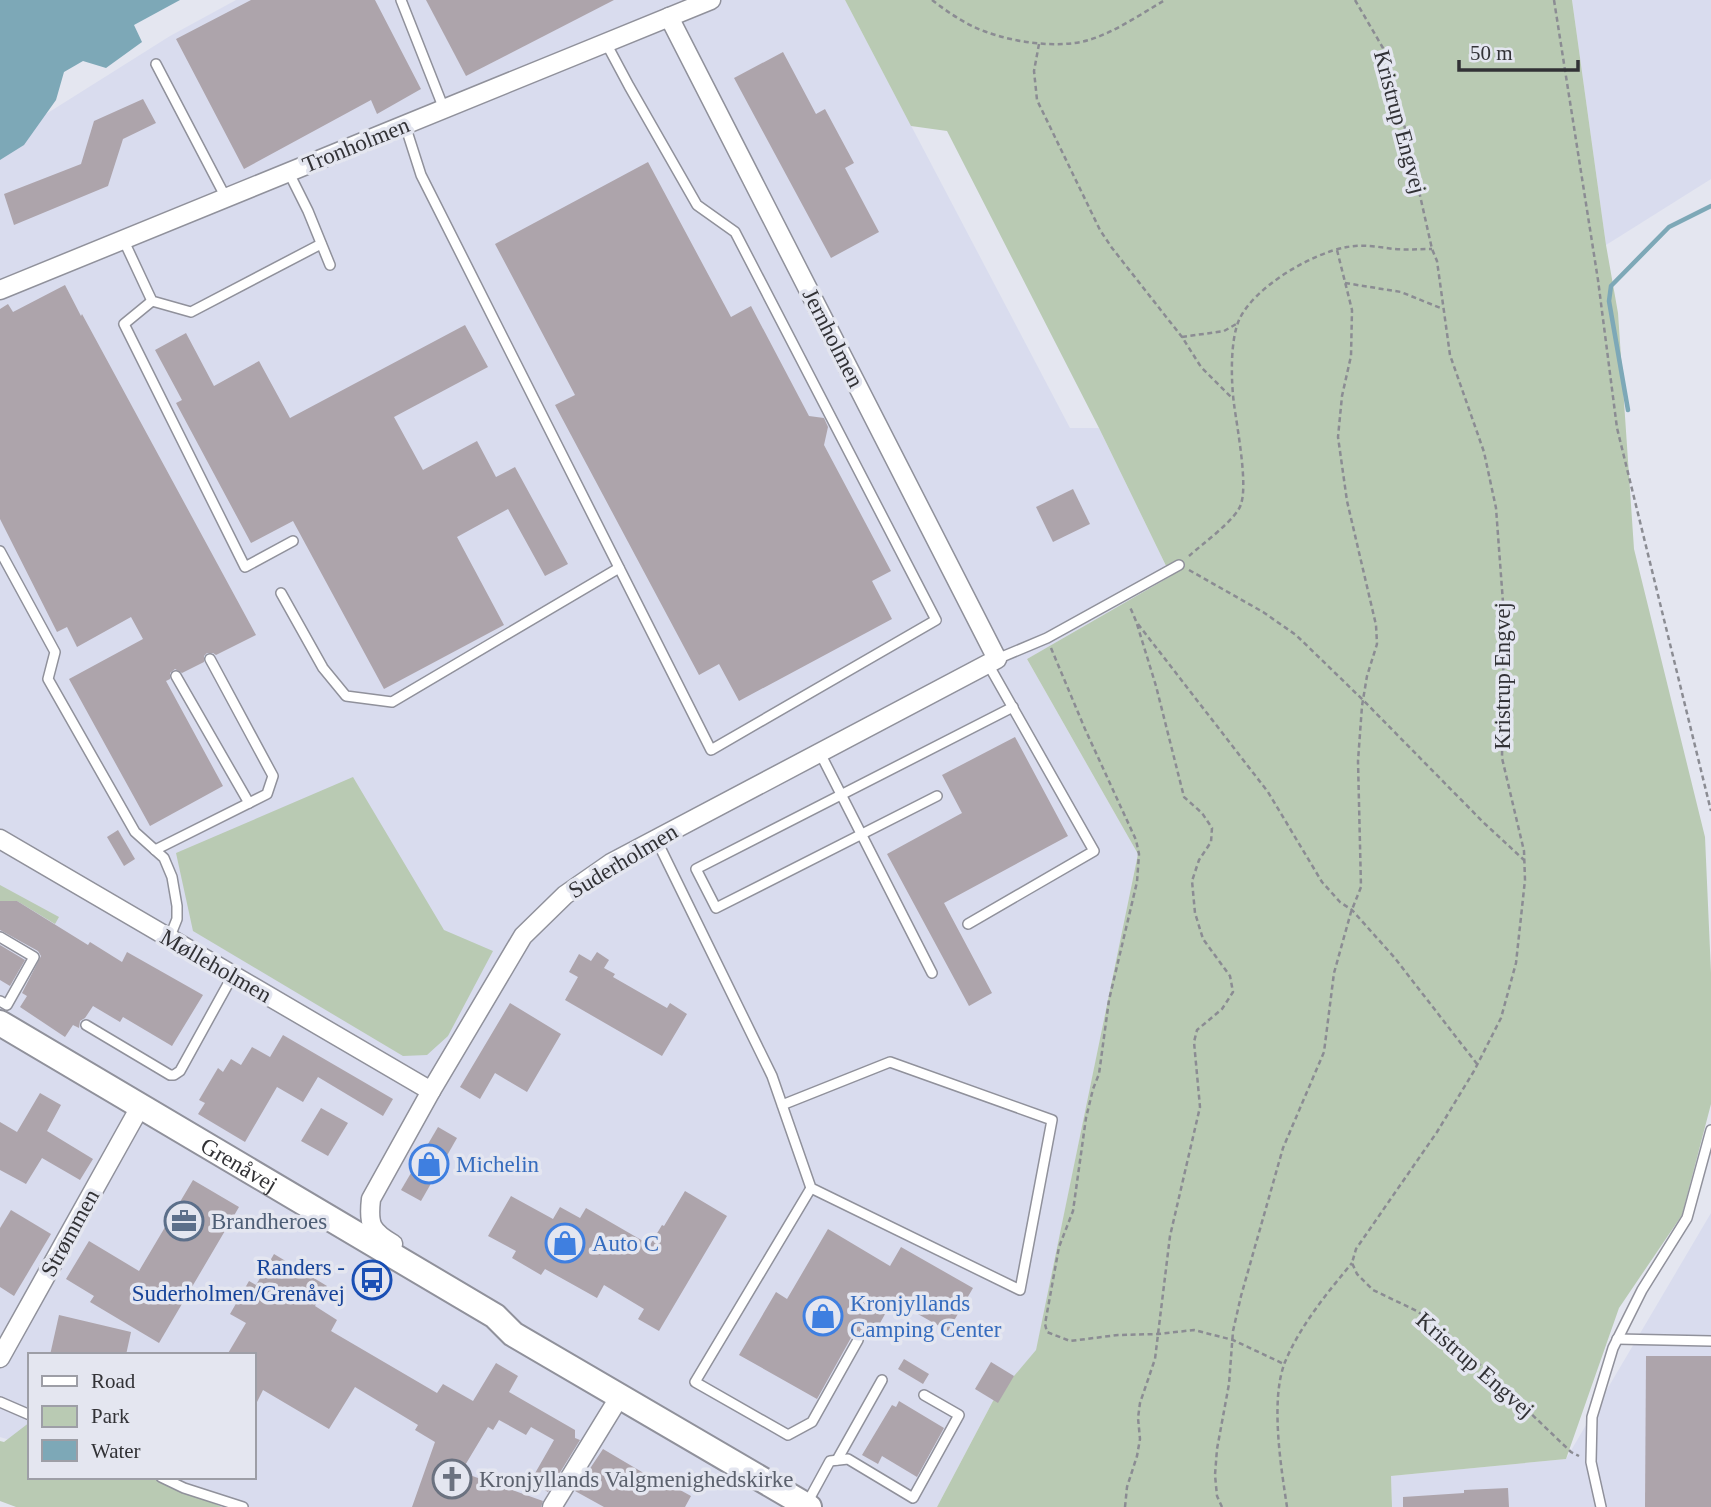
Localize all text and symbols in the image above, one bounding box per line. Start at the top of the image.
scale bar [1459,28,1578,72]
text: 50 m [1470,41,1513,65]
street label: Kristrup Engvej [1369,47,1431,197]
street label: Tronholmen [299,112,413,178]
street label: Jernholmen [798,285,869,392]
street label: Kristrup Engvej [1490,602,1515,750]
street label: Suderholmen [564,818,682,903]
street label: Mølleholmen [156,924,276,1008]
street label: Grenåvej [197,1132,282,1197]
shop icon: Michelin [408,1143,450,1185]
place label: Michelin [456,1152,540,1177]
street label: Strømmen [36,1185,104,1281]
office icon: Brandheroes [163,1200,205,1242]
place label: Brandheroes [211,1209,327,1234]
shop icon: Auto C [544,1222,586,1264]
place label: Auto C [592,1231,659,1256]
place label: Randers - Suderholmen/Grenåvej [132,1255,345,1306]
bus stop icon: Randers - Suderholmen/Grenåvej [351,1259,393,1301]
place label: Kronjyllands Camping Center [850,1291,1002,1342]
shop icon: Kronjyllands Camping Center [802,1295,844,1337]
street label: Kristrup Engvej [1411,1307,1539,1423]
legend [28,1353,256,1479]
text: Road [91,1369,136,1393]
text: Park [91,1404,130,1428]
text: Water [91,1439,141,1463]
church icon: Kronjyllands Valgmenighedskirke [431,1458,473,1500]
place label: Kronjyllands Valgmenighedskirke [479,1467,794,1492]

